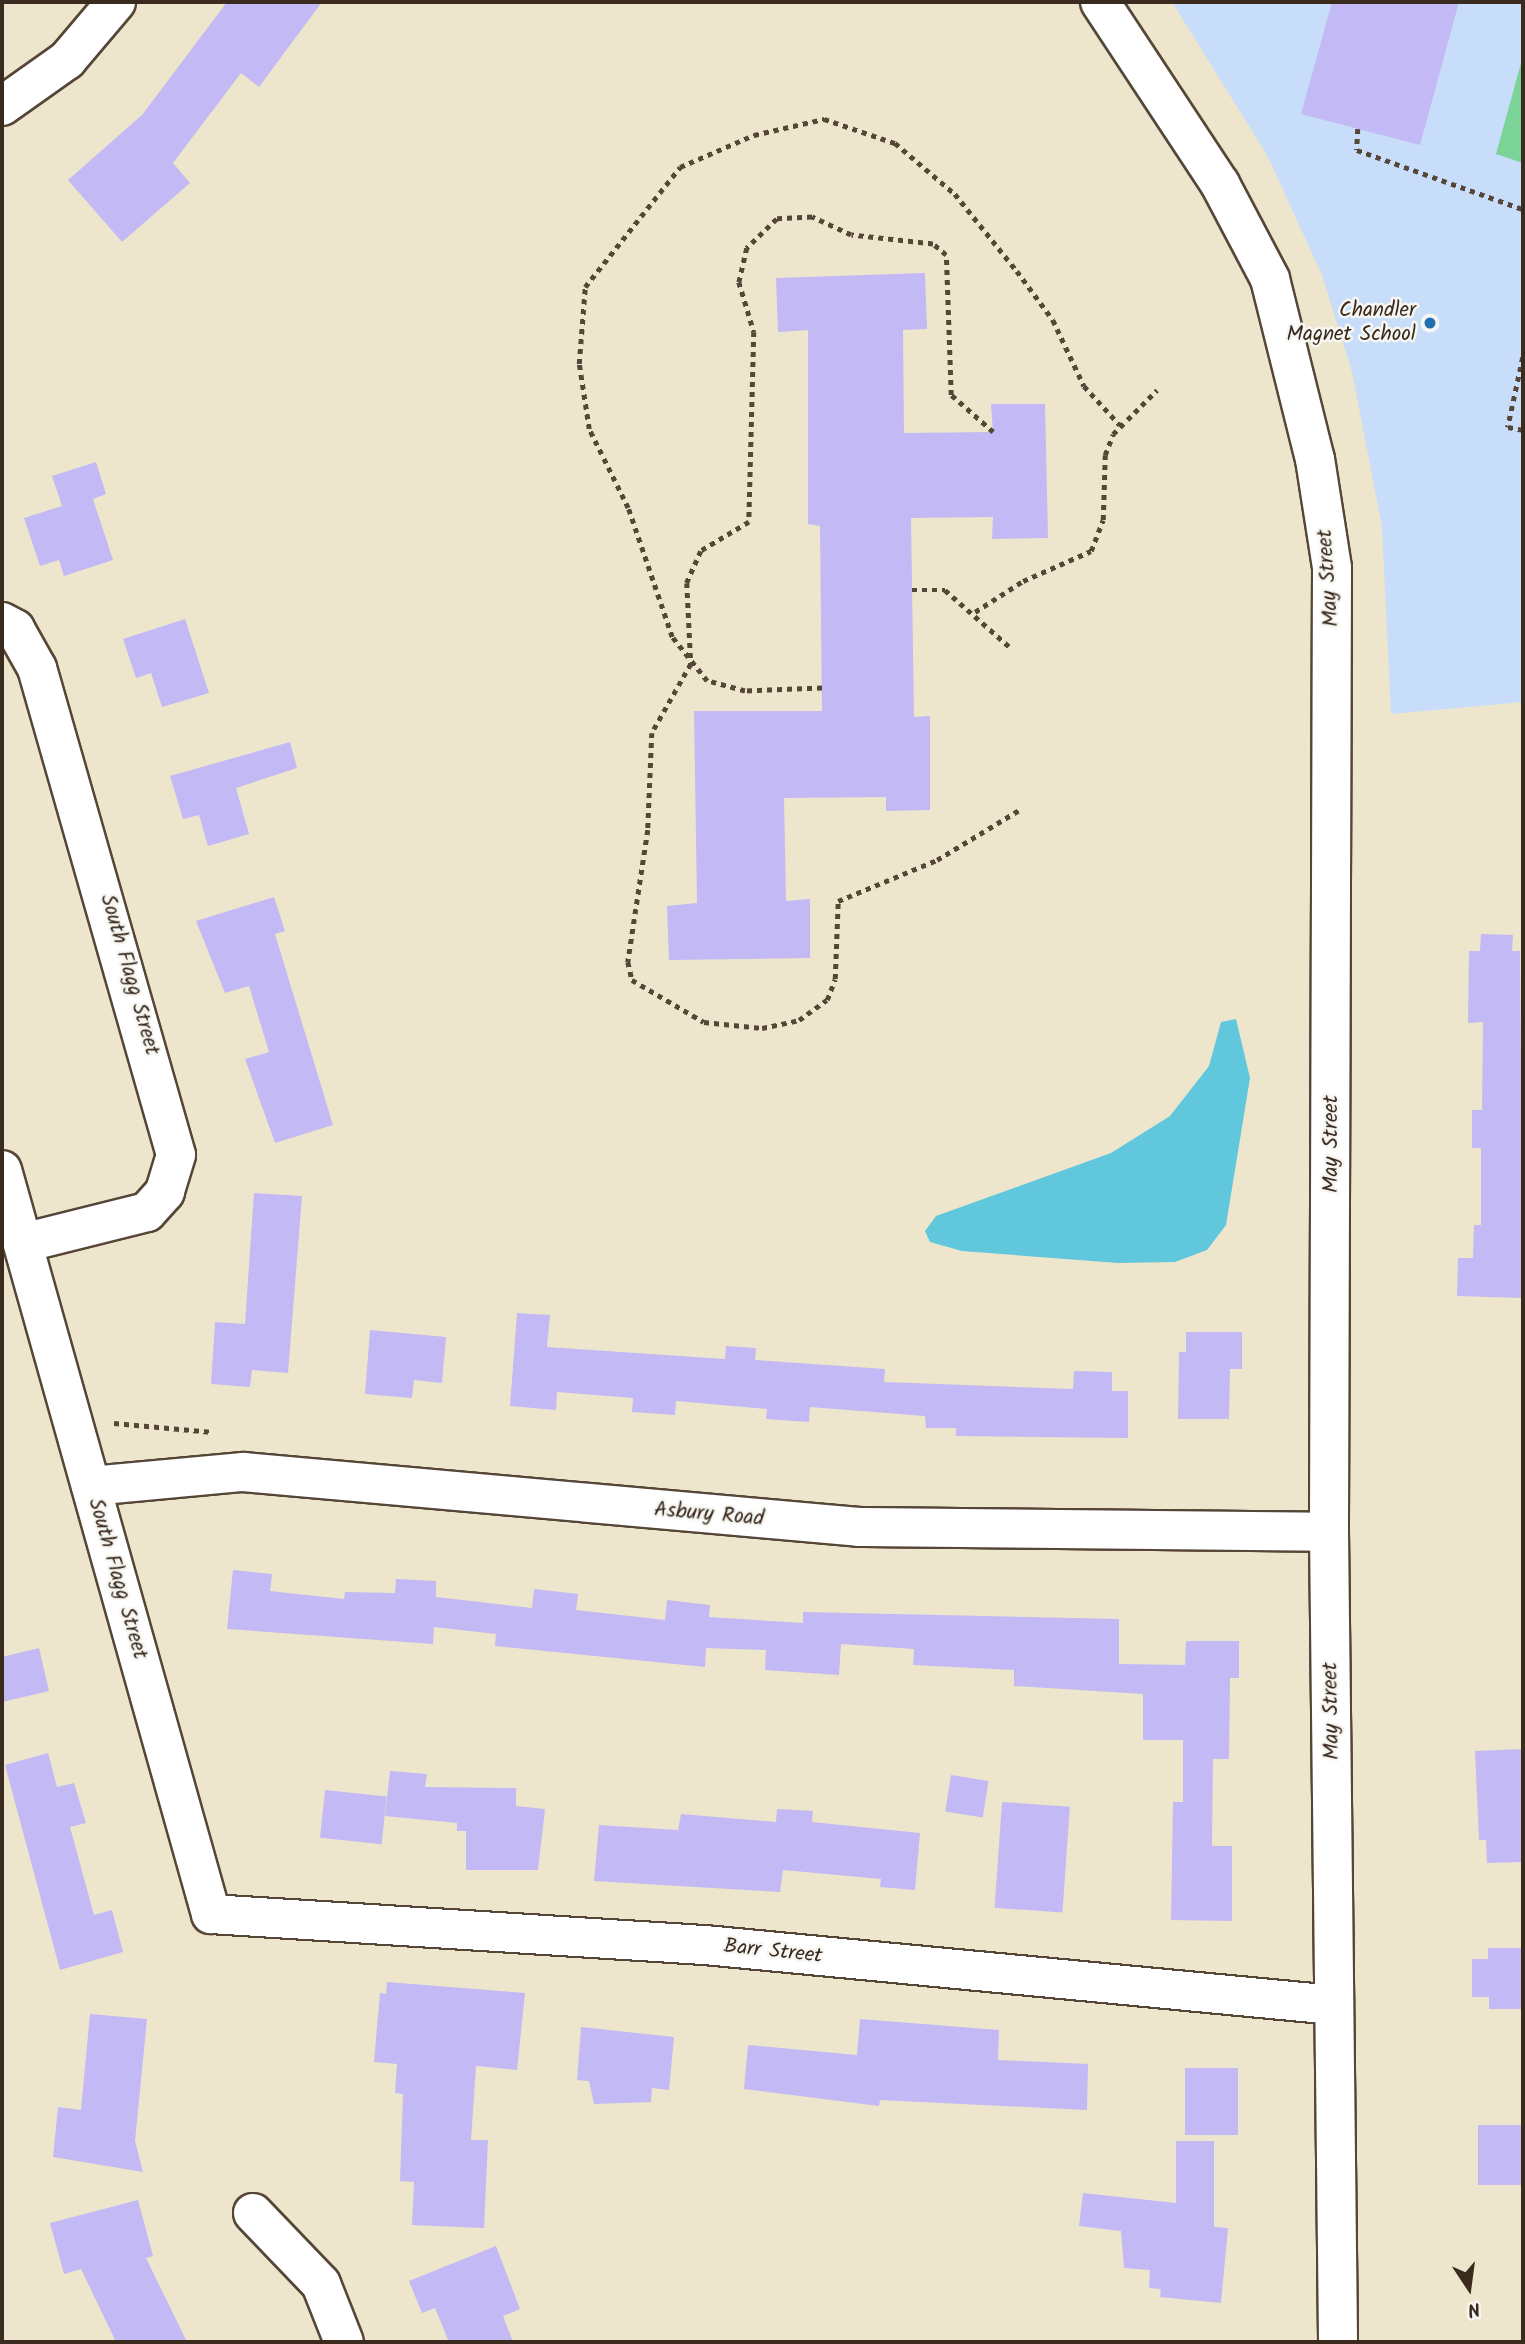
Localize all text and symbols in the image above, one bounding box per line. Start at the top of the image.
place label: Chandler Magnet School [1286,298,1416,348]
marker: Chandler Magnet School [1422,315,1438,331]
street label: May Street [1313,528,1345,628]
street label: South Flagg Street [94,892,164,1058]
street label: May Street [1319,1095,1345,1193]
street label: South Flagg Street [82,1496,152,1662]
street label: Asbury Road [653,1498,765,1532]
street label: May Street [1319,1662,1345,1760]
street label: Barr Street [723,1934,823,1970]
north arrow [1434,2253,1504,2323]
text: N [1465,2292,1483,2324]

